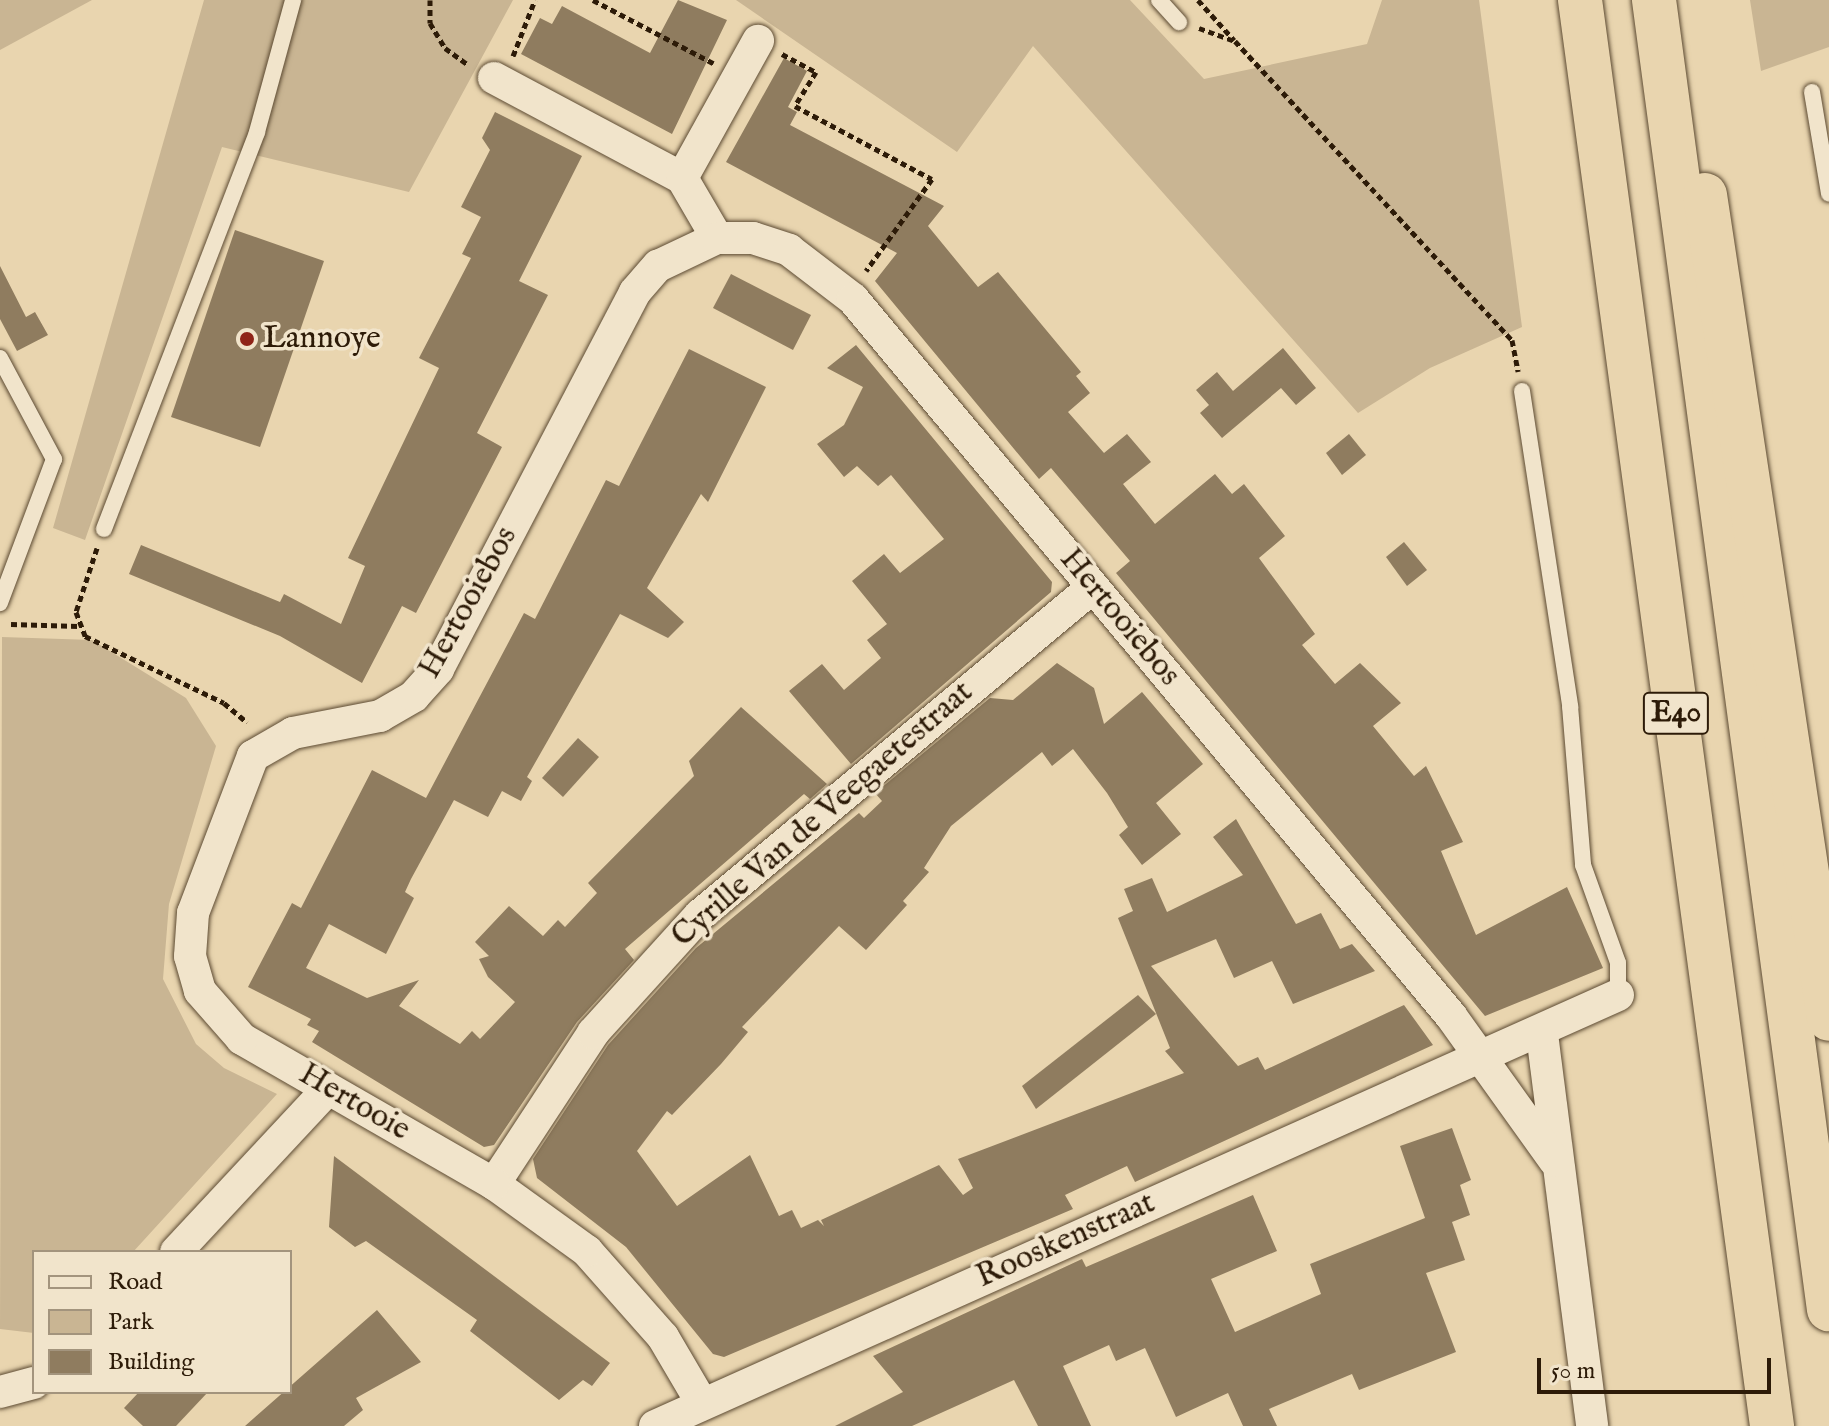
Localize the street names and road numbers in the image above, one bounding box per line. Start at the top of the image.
street label: Hertooiebos [412,520,526,686]
street label: Hertooiebos [1050,542,1188,694]
street label: Cyrille Van de Veegaetestraat [665,674,981,956]
road number: E40 [1642,687,1710,739]
street label: Hertooie [292,1056,416,1150]
street label: Rooskenstraat [971,1185,1161,1297]

